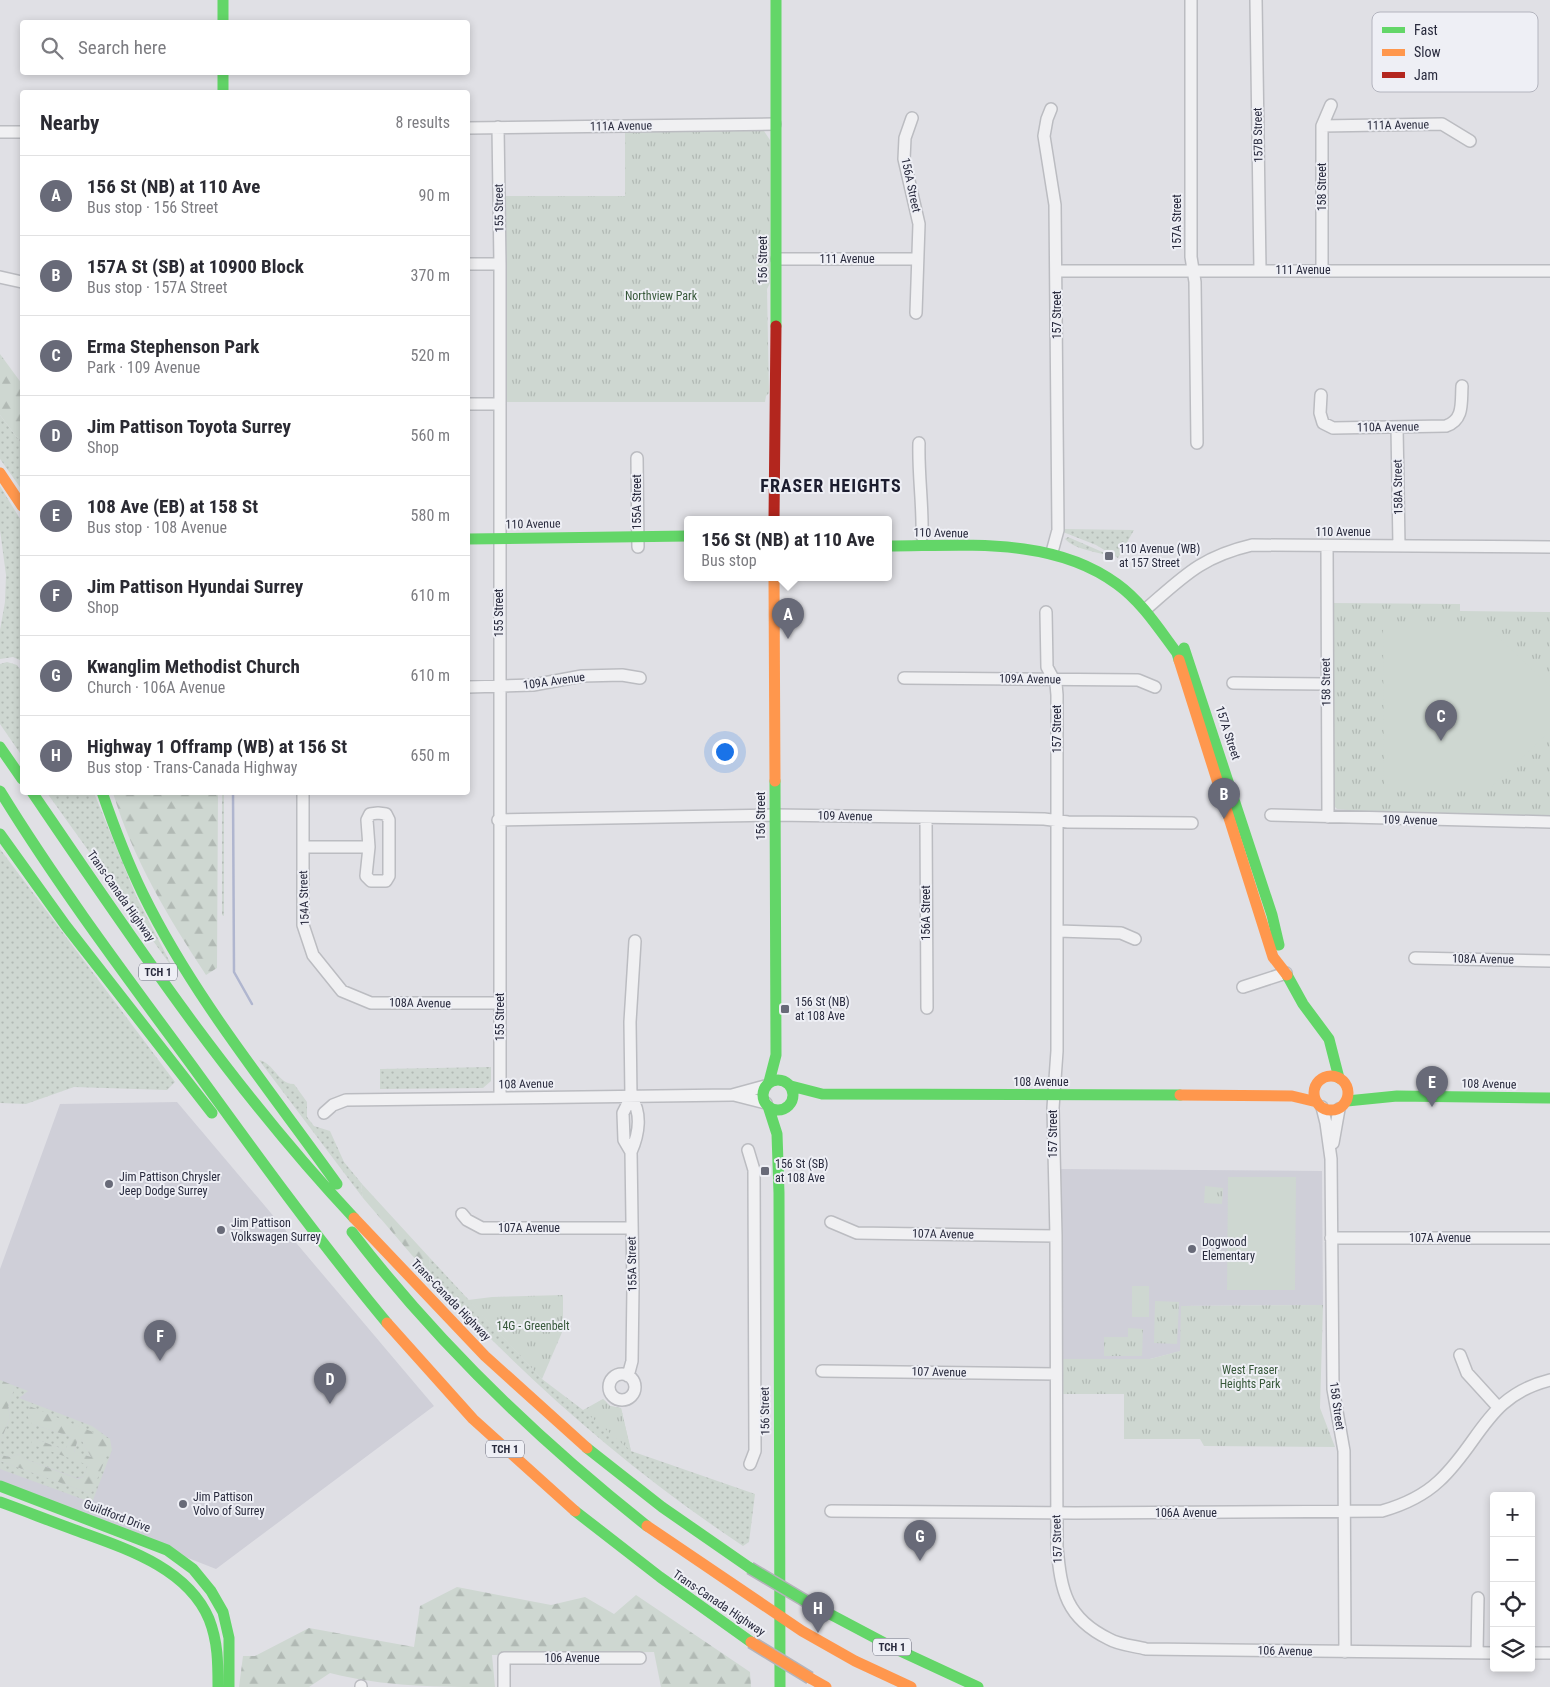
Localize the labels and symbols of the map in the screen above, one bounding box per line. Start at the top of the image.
legend [1372,12,1538,92]
text: Fast [1414,22,1438,38]
text: Slow [1414,44,1441,60]
text: Jam [1414,67,1438,83]
street label: 157B Street [1251,107,1265,163]
street label: 111A Avenue [1367,117,1429,133]
street label: 111A Avenue [590,118,652,134]
street label: 156A Street [898,156,924,214]
street label: 158 Street [1315,162,1329,211]
street label: 155 Street [492,183,506,232]
street label: 157A Street [1170,194,1184,250]
street label: 156 Street [756,235,770,284]
street label: 111 Avenue [819,252,875,266]
street label: 111 Avenue [1275,263,1331,277]
park label: Northview Park [625,289,698,303]
street label: 157 Street [1050,290,1064,339]
street label: 110A Avenue [1357,419,1419,435]
street label: 158A Street [1391,459,1405,515]
street label: 155A Street [630,474,644,530]
district label: FRASER HEIGHTS [760,475,902,496]
street label: 110 Avenue [505,517,561,531]
street label: 110 Avenue [1315,525,1371,539]
street label: 110 Avenue [913,526,969,540]
place label: 110 Avenue (WB) at 157 Street [1119,542,1200,570]
marker: 110 Avenue (WB) at 157 Street [1103,550,1115,562]
street label: 155 Street [492,588,506,637]
pin: A [772,598,804,639]
street label: 158 Street [1319,657,1333,706]
street label: 109A Avenue [522,670,586,692]
street label: 109A Avenue [999,671,1061,687]
pin: C [1425,700,1457,741]
street label: 157 Street [1050,704,1064,753]
street label: 157A Street [1213,704,1243,762]
your location [712,739,738,765]
pin: B [1208,778,1240,819]
street label: 156 Street [754,791,768,840]
street label: 109 Avenue [817,809,873,823]
street label: 109 Avenue [1382,813,1438,827]
street label: Trans-Canada Highway [84,848,158,944]
street label: 154A Street [296,870,312,926]
street label: 156A Street [919,885,933,941]
street label: 108A Avenue [1452,951,1514,967]
road number: TCH 1 [139,964,177,980]
street label: 155 Street [493,992,507,1041]
street label: 108A Avenue [389,995,451,1011]
place label: 156 St (NB) at 108 Ave [795,995,850,1023]
marker: 156 St (NB) at 108 Ave [779,1003,791,1015]
pin: E [1416,1066,1448,1107]
street label: 108 Avenue [1013,1075,1069,1089]
street label: 108 Avenue [498,1077,554,1091]
street label: 108 Avenue [1461,1077,1517,1091]
street label: 157 Street [1046,1109,1060,1158]
place label: 156 St (SB) at 108 Ave [775,1157,828,1185]
marker: 156 St (SB) at 108 Ave [759,1165,771,1177]
place label: Jim Pattison Chrysler Jeep Dodge Surrey [119,1170,221,1198]
marker: Jim Pattison Chrysler Jeep Dodge Surrey [103,1178,115,1190]
place label: Jim Pattison Volkswagen Surrey [231,1216,321,1244]
street label: 107A Avenue [498,1221,560,1235]
marker: Jim Pattison Volkswagen Surrey [215,1224,227,1236]
street label: 107A Avenue [912,1226,974,1242]
street label: 107A Avenue [1409,1231,1471,1245]
place label: Dogwood Elementary [1202,1235,1255,1263]
street label: 155A Street [625,1236,639,1292]
marker: Dogwood Elementary [1186,1243,1198,1255]
street label: Trans-Canada Highway [408,1256,494,1344]
park label: 14G - Greenbelt [497,1319,570,1333]
pin: F [144,1320,176,1361]
pin: D [314,1363,346,1404]
park label: West Fraser Heights Park [1220,1363,1281,1391]
street label: 107 Avenue [911,1365,967,1379]
street label: 158 Street [1327,1381,1347,1431]
street label: 156 Street [758,1386,772,1435]
road number: TCH 1 [486,1440,524,1458]
place label: Jim Pattison Volvo of Surrey [193,1490,264,1518]
street label: Guildford Drive [82,1497,153,1535]
marker: Jim Pattison Volvo of Surrey [177,1498,189,1510]
street label: 106A Avenue [1155,1506,1217,1520]
street label: 157 Street [1049,1514,1065,1564]
pin: G [904,1520,936,1561]
street label: Trans-Canada Highway [670,1567,768,1639]
pin: H [802,1592,834,1633]
road number: TCH 1 [873,1638,911,1655]
street label: 106 Avenue [1257,1644,1313,1658]
street label: 106 Avenue [544,1651,600,1665]

